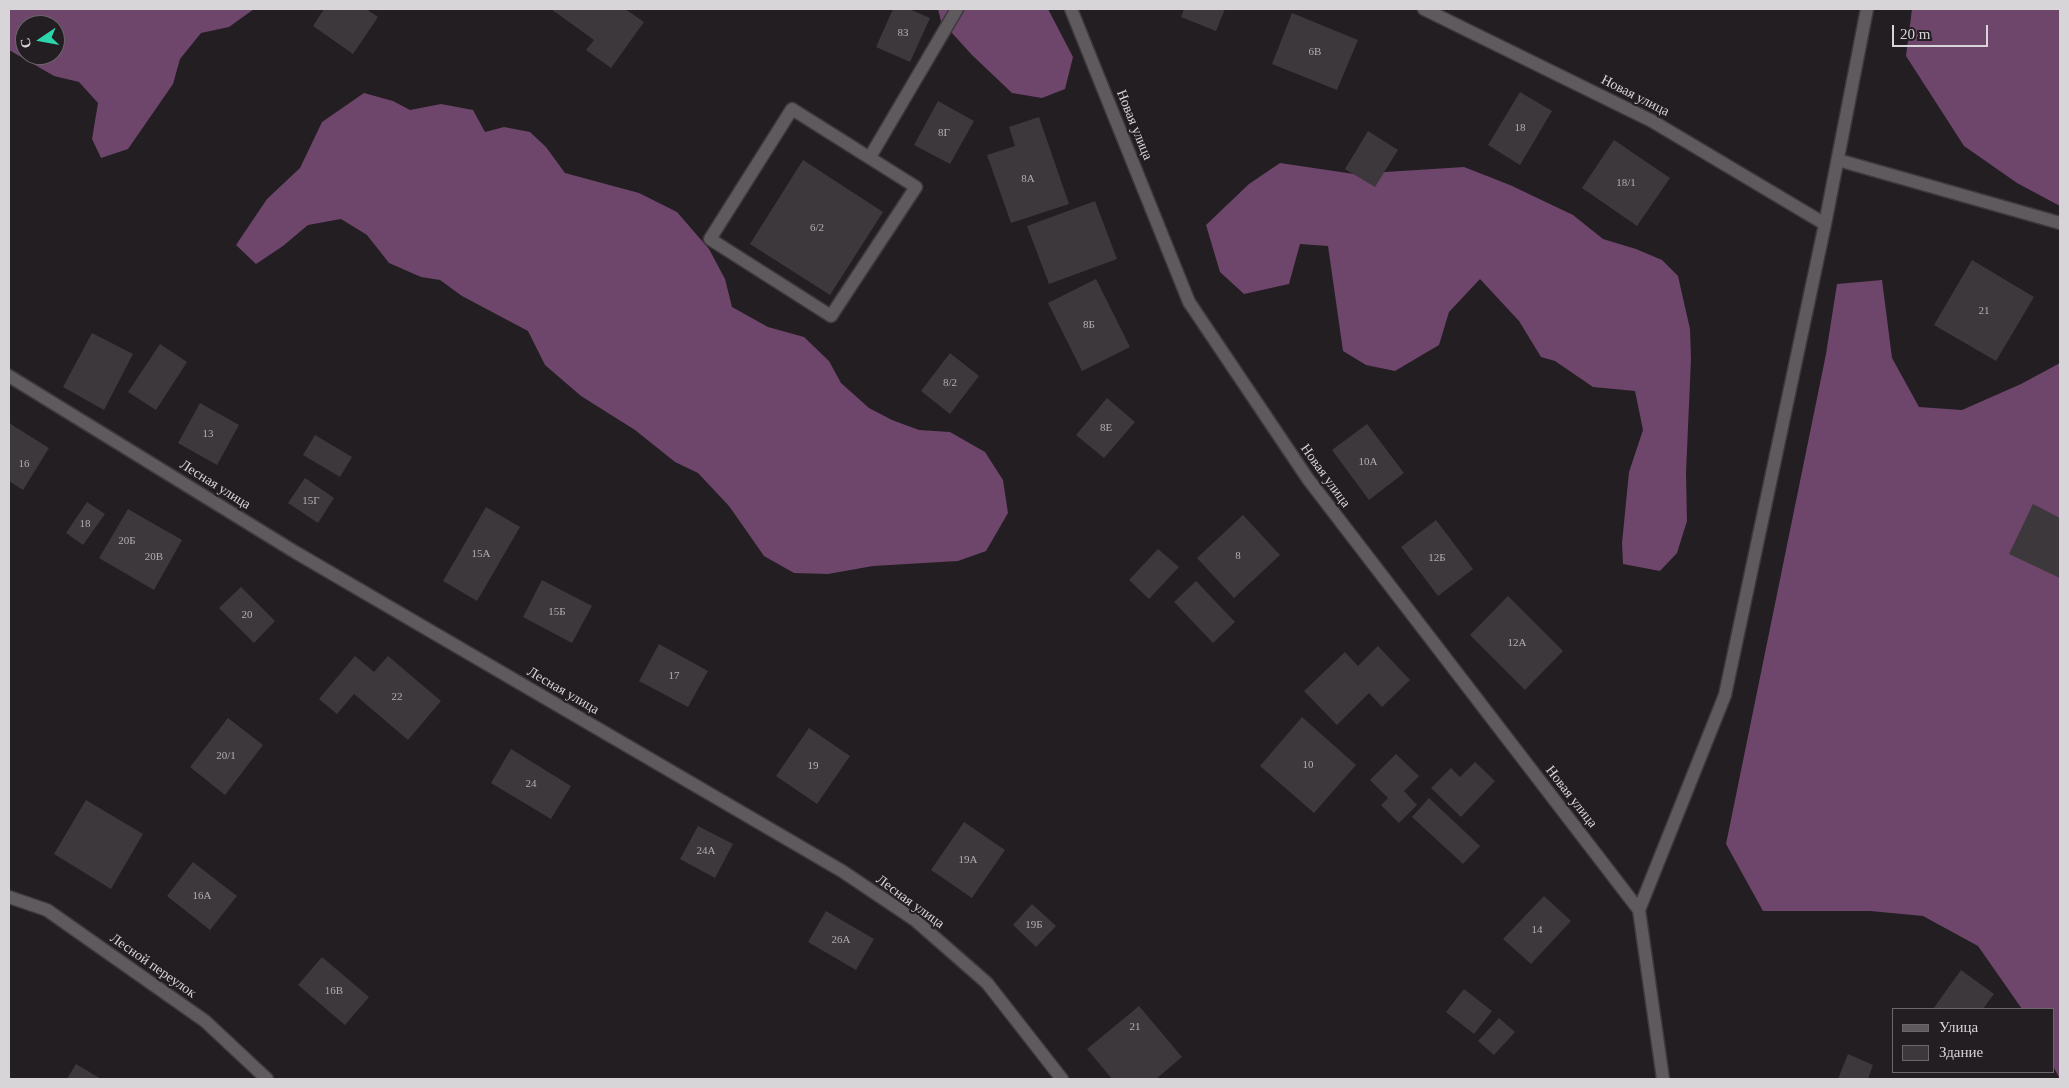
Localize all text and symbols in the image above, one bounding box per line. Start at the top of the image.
north arrow [15,15,65,65]
scale bar [1894,15,1990,47]
house number: 8З [897,26,909,40]
text: 20 m [1900,26,1930,42]
text: С [17,37,34,50]
house number: 6В [1309,45,1321,59]
street label: Новая улица [1598,72,1672,120]
street label: Новая улица [1112,87,1156,163]
house number: 18 [1514,121,1526,135]
house number: 8Г [938,126,950,140]
house number: 8А [1021,172,1035,186]
house number: 18/1 [1616,176,1636,190]
house number: 6/2 [810,221,824,235]
house number: 21 [1978,304,1990,318]
house number: 8Б [1083,318,1095,332]
house number: 8/2 [943,376,957,390]
house number: 8Е [1100,421,1112,435]
house number: 13 [202,427,214,441]
street label: Новая улица [1296,441,1354,511]
house number: 10А [1359,455,1377,469]
house number: 16 [18,457,30,471]
street label: Лесная улица [176,457,254,513]
house number: 15Г [302,494,320,508]
house number: 18 [80,517,90,531]
house number: 20Б [118,534,136,548]
house number: 15А [472,547,490,561]
house number: 8 [1235,549,1241,563]
house number: 20В [145,550,163,564]
house number: 12Б [1428,551,1446,565]
house number: 15Б [548,605,566,619]
house number: 20 [242,608,252,622]
house number: 12А [1508,636,1526,650]
street label: Лесная улица [524,664,602,718]
house number: 17 [669,669,680,683]
house number: 22 [392,690,402,704]
house number: 20/1 [216,749,236,763]
house number: 10 [1302,758,1314,772]
house number: 19 [808,759,818,773]
street label: Новая улица [1542,763,1600,831]
house number: 24 [526,777,536,791]
house number: 24А [697,844,715,858]
house number: 19А [959,853,977,867]
street label: Лесная улица [873,872,947,932]
house number: 16А [193,889,211,903]
house number: 19Б [1025,918,1043,932]
house number: 14 [1531,923,1542,937]
street label: Лесной переулок [107,930,199,1002]
house number: 26А [832,933,850,947]
house number: 16В [325,984,343,998]
legend [1892,1008,2054,1073]
text: Улица [1939,1019,1978,1035]
house number: 21 [1130,1020,1140,1034]
text: Здание [1939,1044,1983,1060]

